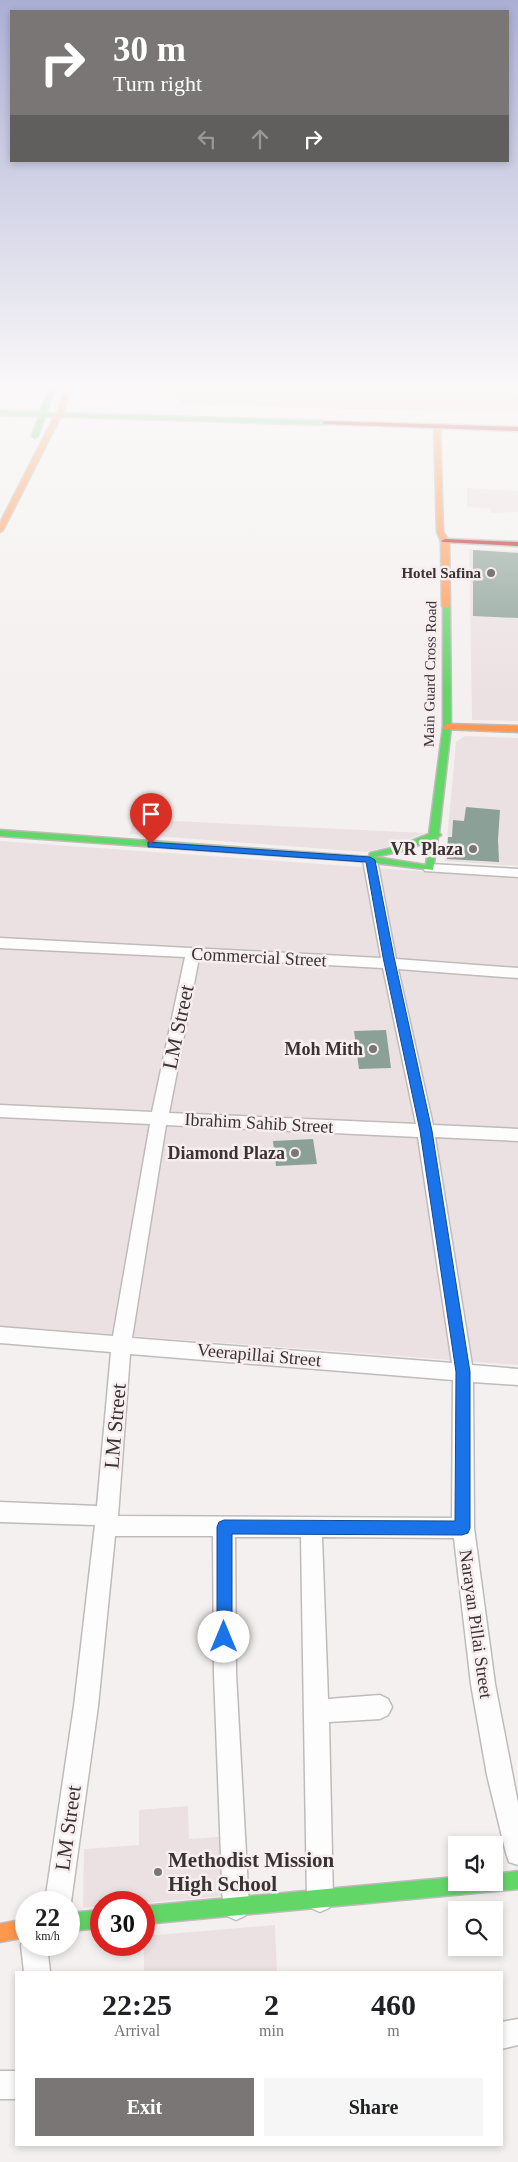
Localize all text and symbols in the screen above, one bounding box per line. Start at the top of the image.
icon: right [30,30,95,95]
text: 30 m [113,30,186,69]
text: Turn right [113,71,202,96]
icon: left [193,125,221,153]
icon: ahead [246,125,274,153]
icon: right [299,125,327,153]
place label: Hotel Safina [401,565,481,581]
marker: Hotel Safina [485,567,497,579]
street label: Main Guard Cross Road [421,600,439,747]
pin [130,793,172,844]
icon: arrive [137,800,165,828]
place label: VR Plaza [391,839,463,859]
marker: VR Plaza [467,843,479,855]
street label: Commercial Street [191,943,327,971]
street label: LM Street [157,982,199,1071]
place label: Moh Mith [285,1039,363,1059]
marker: Moh Mith [367,1043,379,1055]
street label: Ibrahim Sahib Street [184,1109,334,1137]
place label: Diamond Plaza [167,1143,285,1163]
marker: Diamond Plaza [289,1147,301,1159]
street label: Veerapillai Street [196,1340,322,1370]
street label: LM Street [99,1382,131,1470]
street label: Narayan Pillai Street [456,1548,496,1700]
position arrow [197,1610,249,1662]
street label: LM Street [50,1784,86,1872]
map controls [448,1836,503,1956]
button: sound [448,1836,503,1891]
place label: Methodist Mission High School [168,1848,335,1896]
marker: Methodist Mission High School [152,1866,164,1878]
speed limit sign: 30 [90,1891,155,1956]
button: search [448,1901,503,1956]
text: 22 [35,1904,60,1931]
text: km/h [35,1929,60,1943]
text: 22:25 [102,1988,172,2021]
text: 2 [264,1988,279,2021]
text: 460 [371,1988,416,2021]
text: Arrival [114,2022,160,2039]
text: min [259,2022,284,2039]
text: m [387,2022,400,2039]
button: Exit [35,2078,254,2136]
button: Share [264,2078,483,2136]

